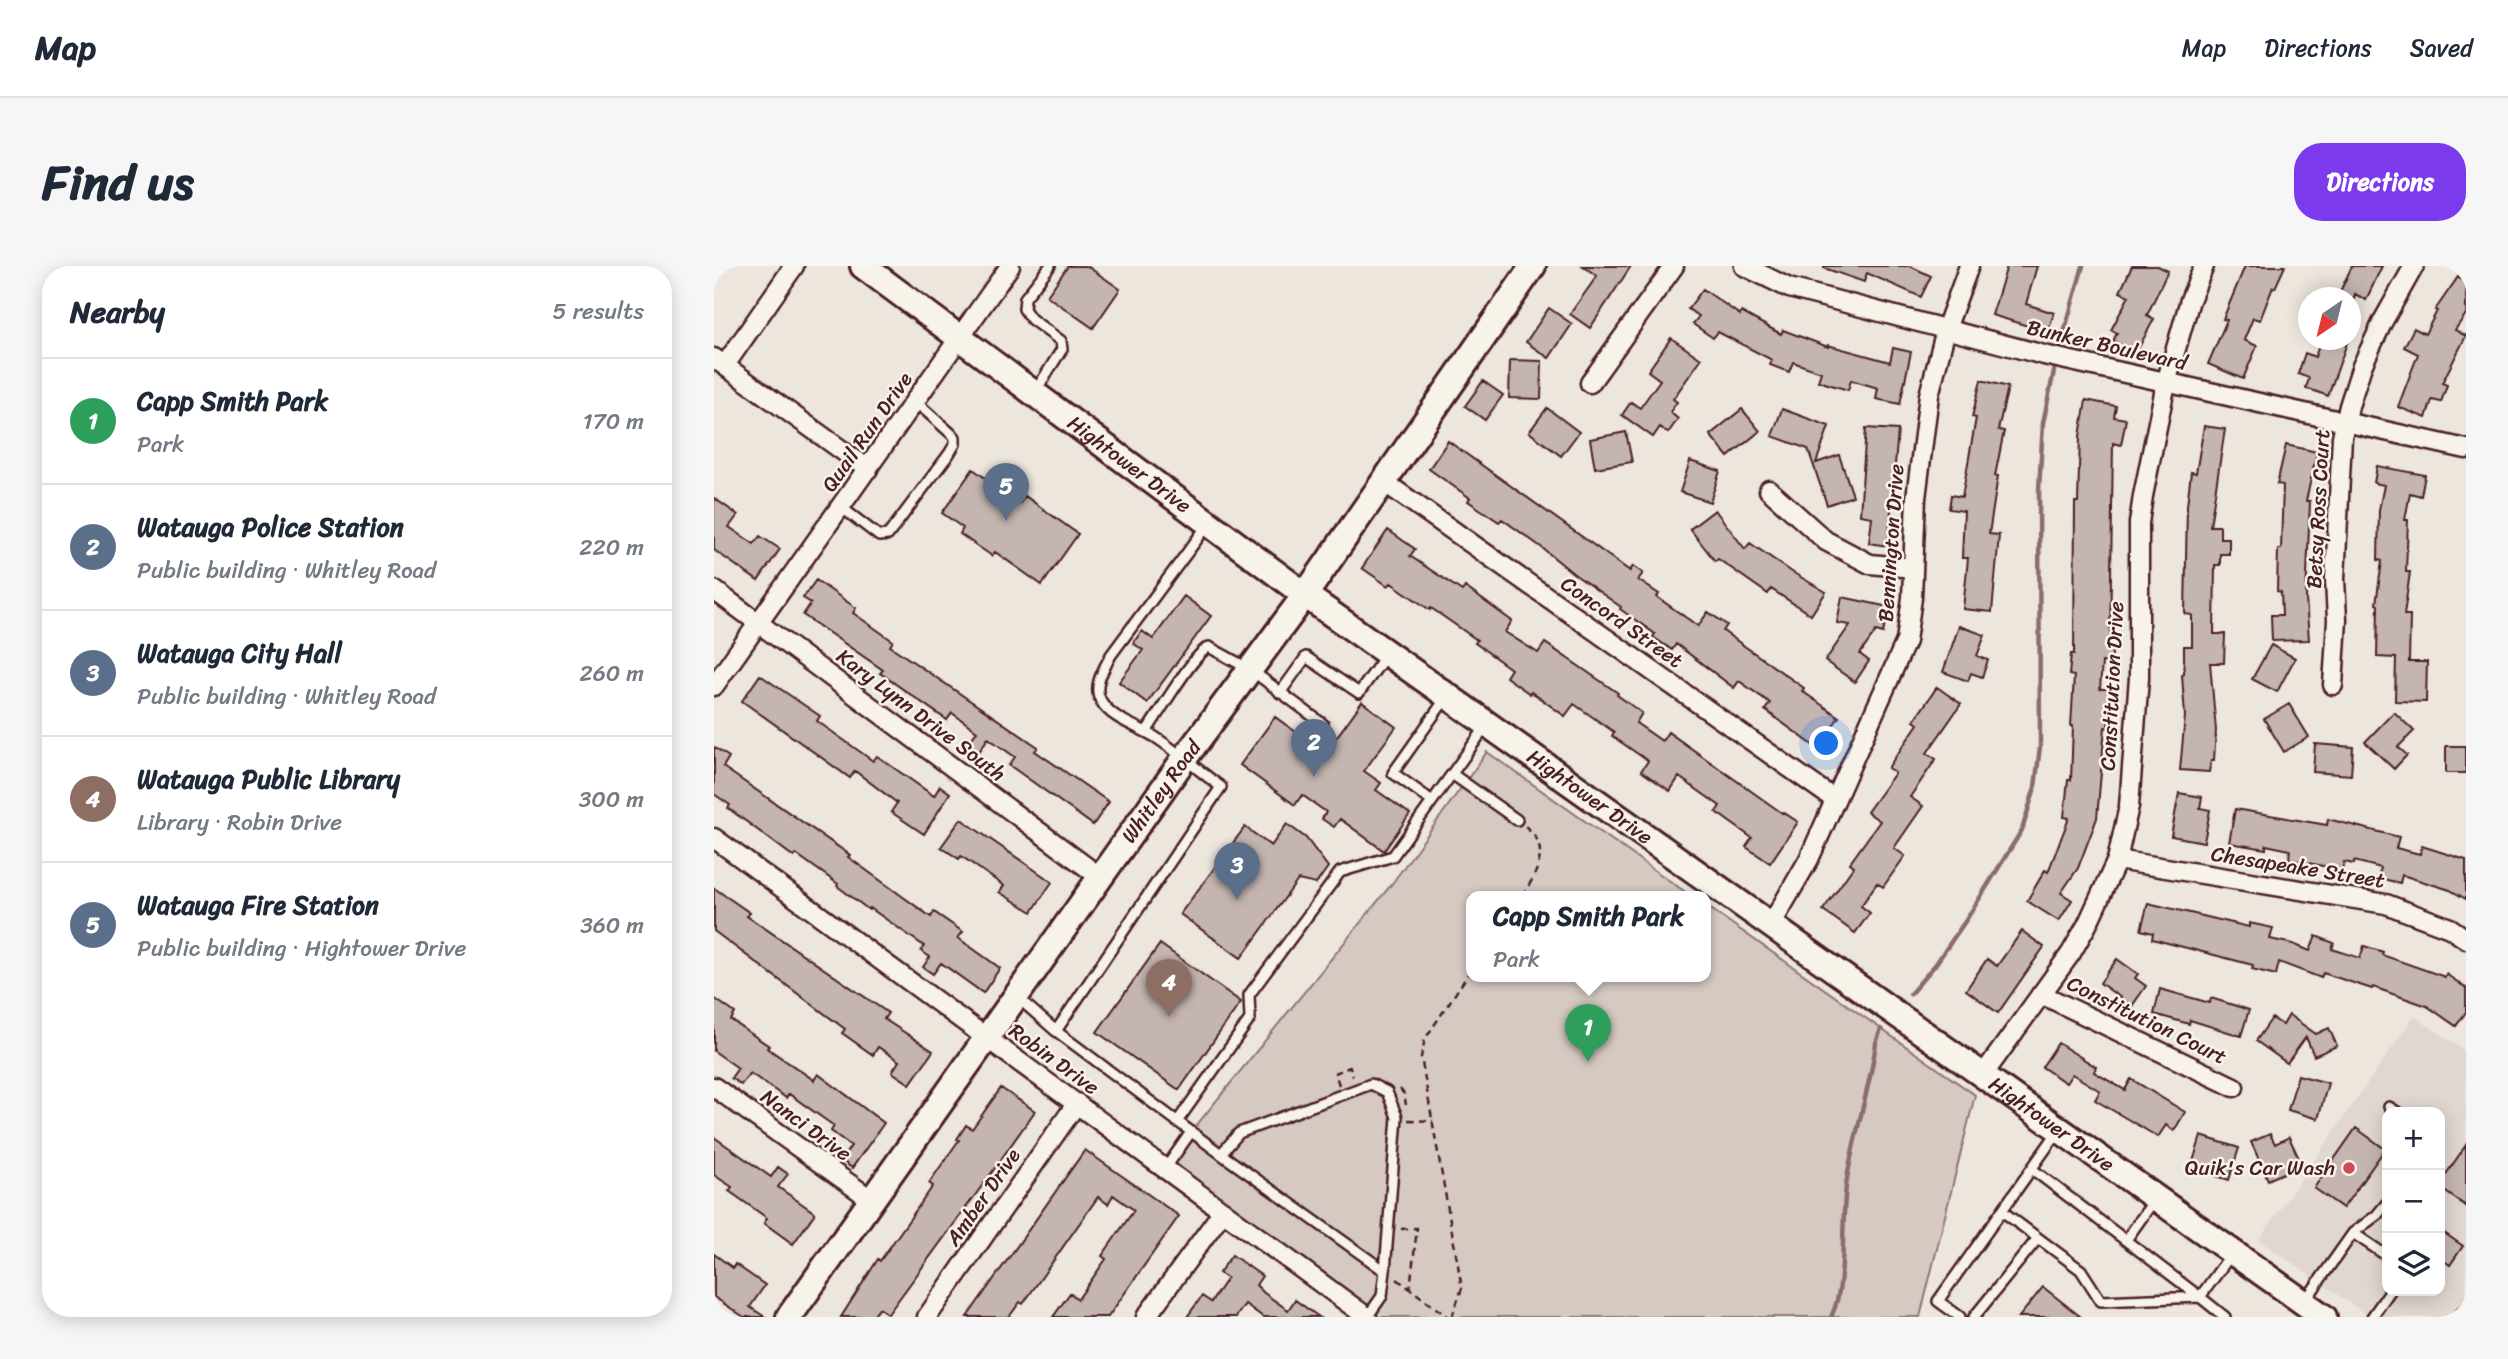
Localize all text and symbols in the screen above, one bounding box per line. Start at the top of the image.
text: Map [35,19,96,77]
text: Map [2182,27,2226,69]
text: Directions [2264,27,2372,69]
text: Saved [2410,27,2473,69]
text: Find us [42,139,194,226]
button: Directions [2294,143,2466,221]
text: Nearby [70,285,165,339]
north arrow [2298,287,2361,350]
text: 5 results [553,291,644,332]
street label: Bunker Boulevard [2023,308,2193,382]
street label: Quail Run Drive [811,364,923,500]
text: Capp Smith Park [137,378,328,424]
text: 1 [88,401,98,442]
text: 170 m [583,401,644,442]
street label: Hightower Drive [1059,405,1200,524]
text: Park [137,424,184,465]
street label: Betsy Ross Court [2295,428,2341,590]
street label: Bennington Drive [1867,462,1915,623]
pin: 5 [983,463,1029,521]
text: Watauga Police Station [137,504,404,550]
text: 2 [86,527,100,568]
text: 220 m [579,527,644,568]
text: Public building · Whitley Road [137,550,436,591]
street label: Concord Street [1552,565,1692,679]
street label: Constitution Drive [2089,600,2135,772]
text: Watauga City Hall [137,630,342,676]
street label: Kary Lynn Drive South [828,638,1014,792]
text: 3 [87,653,99,694]
text: 260 m [579,653,644,694]
text: Public building · Whitley Road [137,676,436,717]
pin: 2 [1291,719,1337,777]
your location [1809,726,1843,760]
street label: Whitley Road [1111,730,1213,851]
street label: Hightower Drive [1519,739,1661,855]
text: Watauga Public Library [137,756,400,802]
text: 4 [86,779,100,820]
text: 300 m [579,779,644,820]
text: Library · Robin Drive [137,802,342,843]
street label: Chesapeake Street [2208,835,2388,899]
pin: 3 [1214,842,1260,900]
text: Watauga Fire Station [137,882,379,928]
popup [1466,891,1711,982]
text: Capp Smith Park [1493,893,1684,939]
text: 5 [86,905,100,946]
text: 360 m [580,905,644,946]
text: Public building · Hightower Drive [137,928,466,969]
text: Park [1493,939,1540,980]
pin: 4 [1146,959,1192,1017]
street label: Constitution Court [2060,965,2234,1075]
pin: 1 [1565,1004,1611,1062]
street label: Robin Drive [1000,1013,1108,1105]
street label: Hightower Drive [1980,1066,2123,1182]
street label: Nanci Drive [752,1079,860,1172]
map controls [2382,1107,2445,1296]
button: + [2382,1107,2445,1170]
street label: Amber Drive [935,1140,1031,1255]
place label: Quik's Car Wash [2185,1149,2335,1187]
marker: Quik's Car Wash [2341,1160,2357,1176]
button: − [2382,1170,2445,1233]
button: layers [2382,1233,2445,1296]

